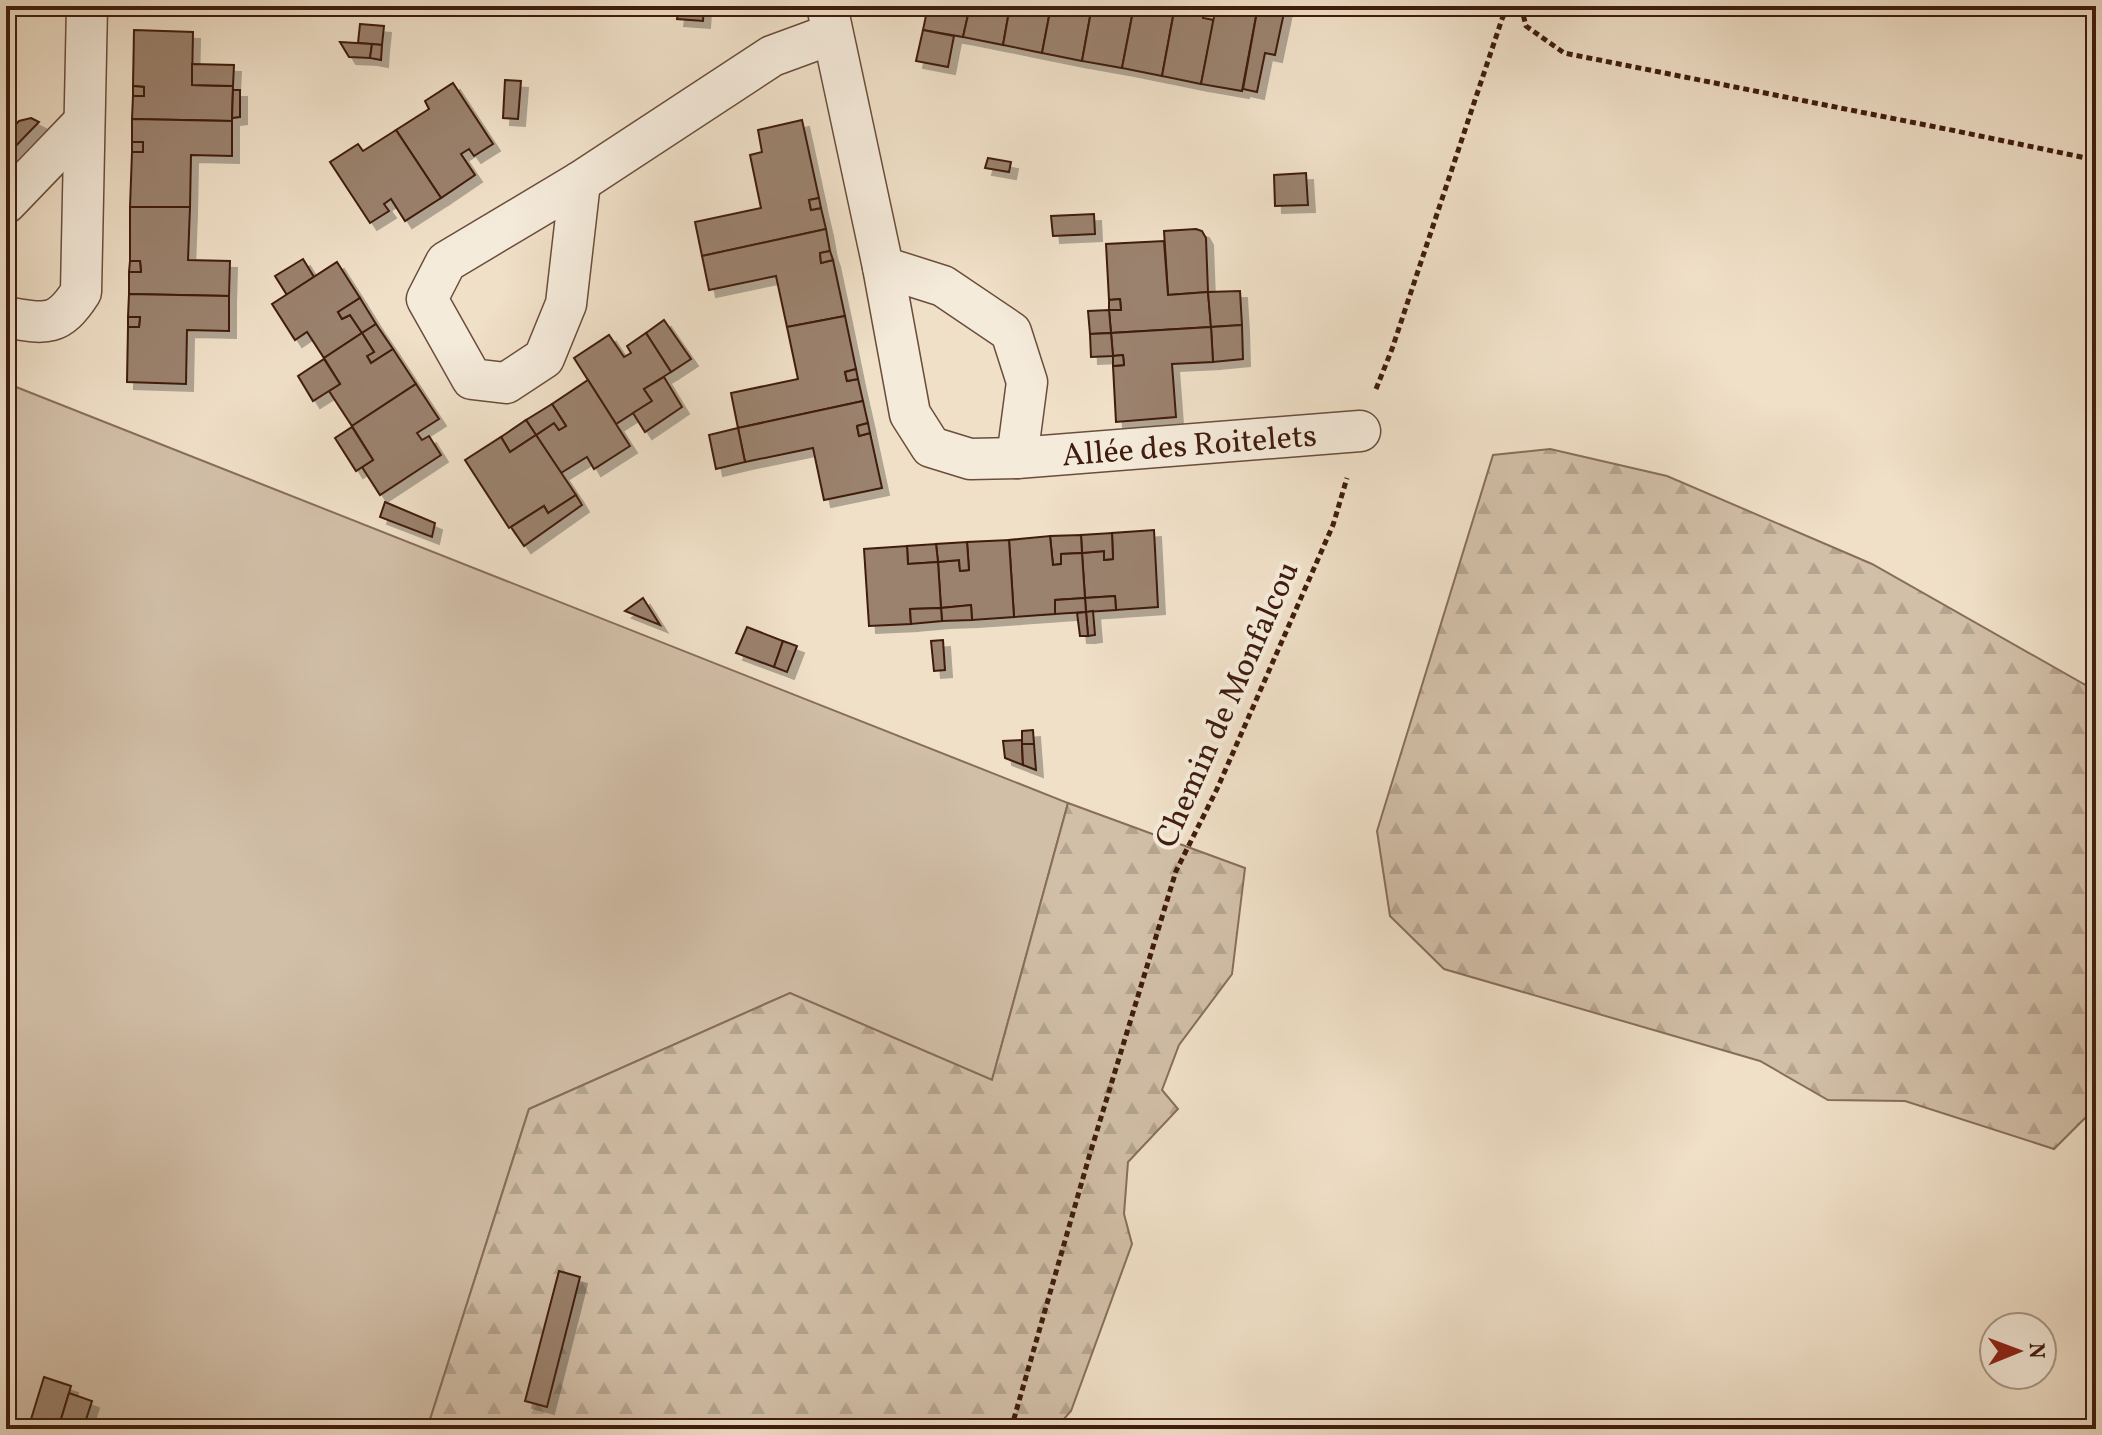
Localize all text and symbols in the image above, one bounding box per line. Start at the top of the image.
street label: Allée des Roitelets [1060,415,1318,479]
street label: Chemin de Monfalcou [1146,555,1312,855]
north arrow [1978,1311,2058,1391]
text: N [2020,1342,2051,1359]

